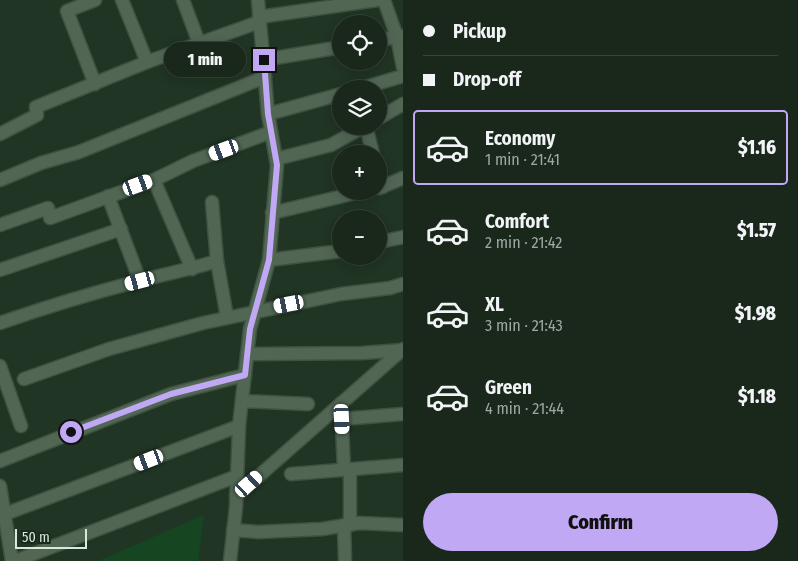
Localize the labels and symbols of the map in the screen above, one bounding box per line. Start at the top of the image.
callout: 1 min [164,42,246,78]
route end [253,49,275,71]
car [207,138,240,162]
car [121,173,154,197]
car [123,270,156,292]
car [272,294,305,314]
car [333,404,350,434]
route start [60,421,82,443]
car [132,448,165,472]
car [232,468,265,500]
scale bar [15,526,88,549]

